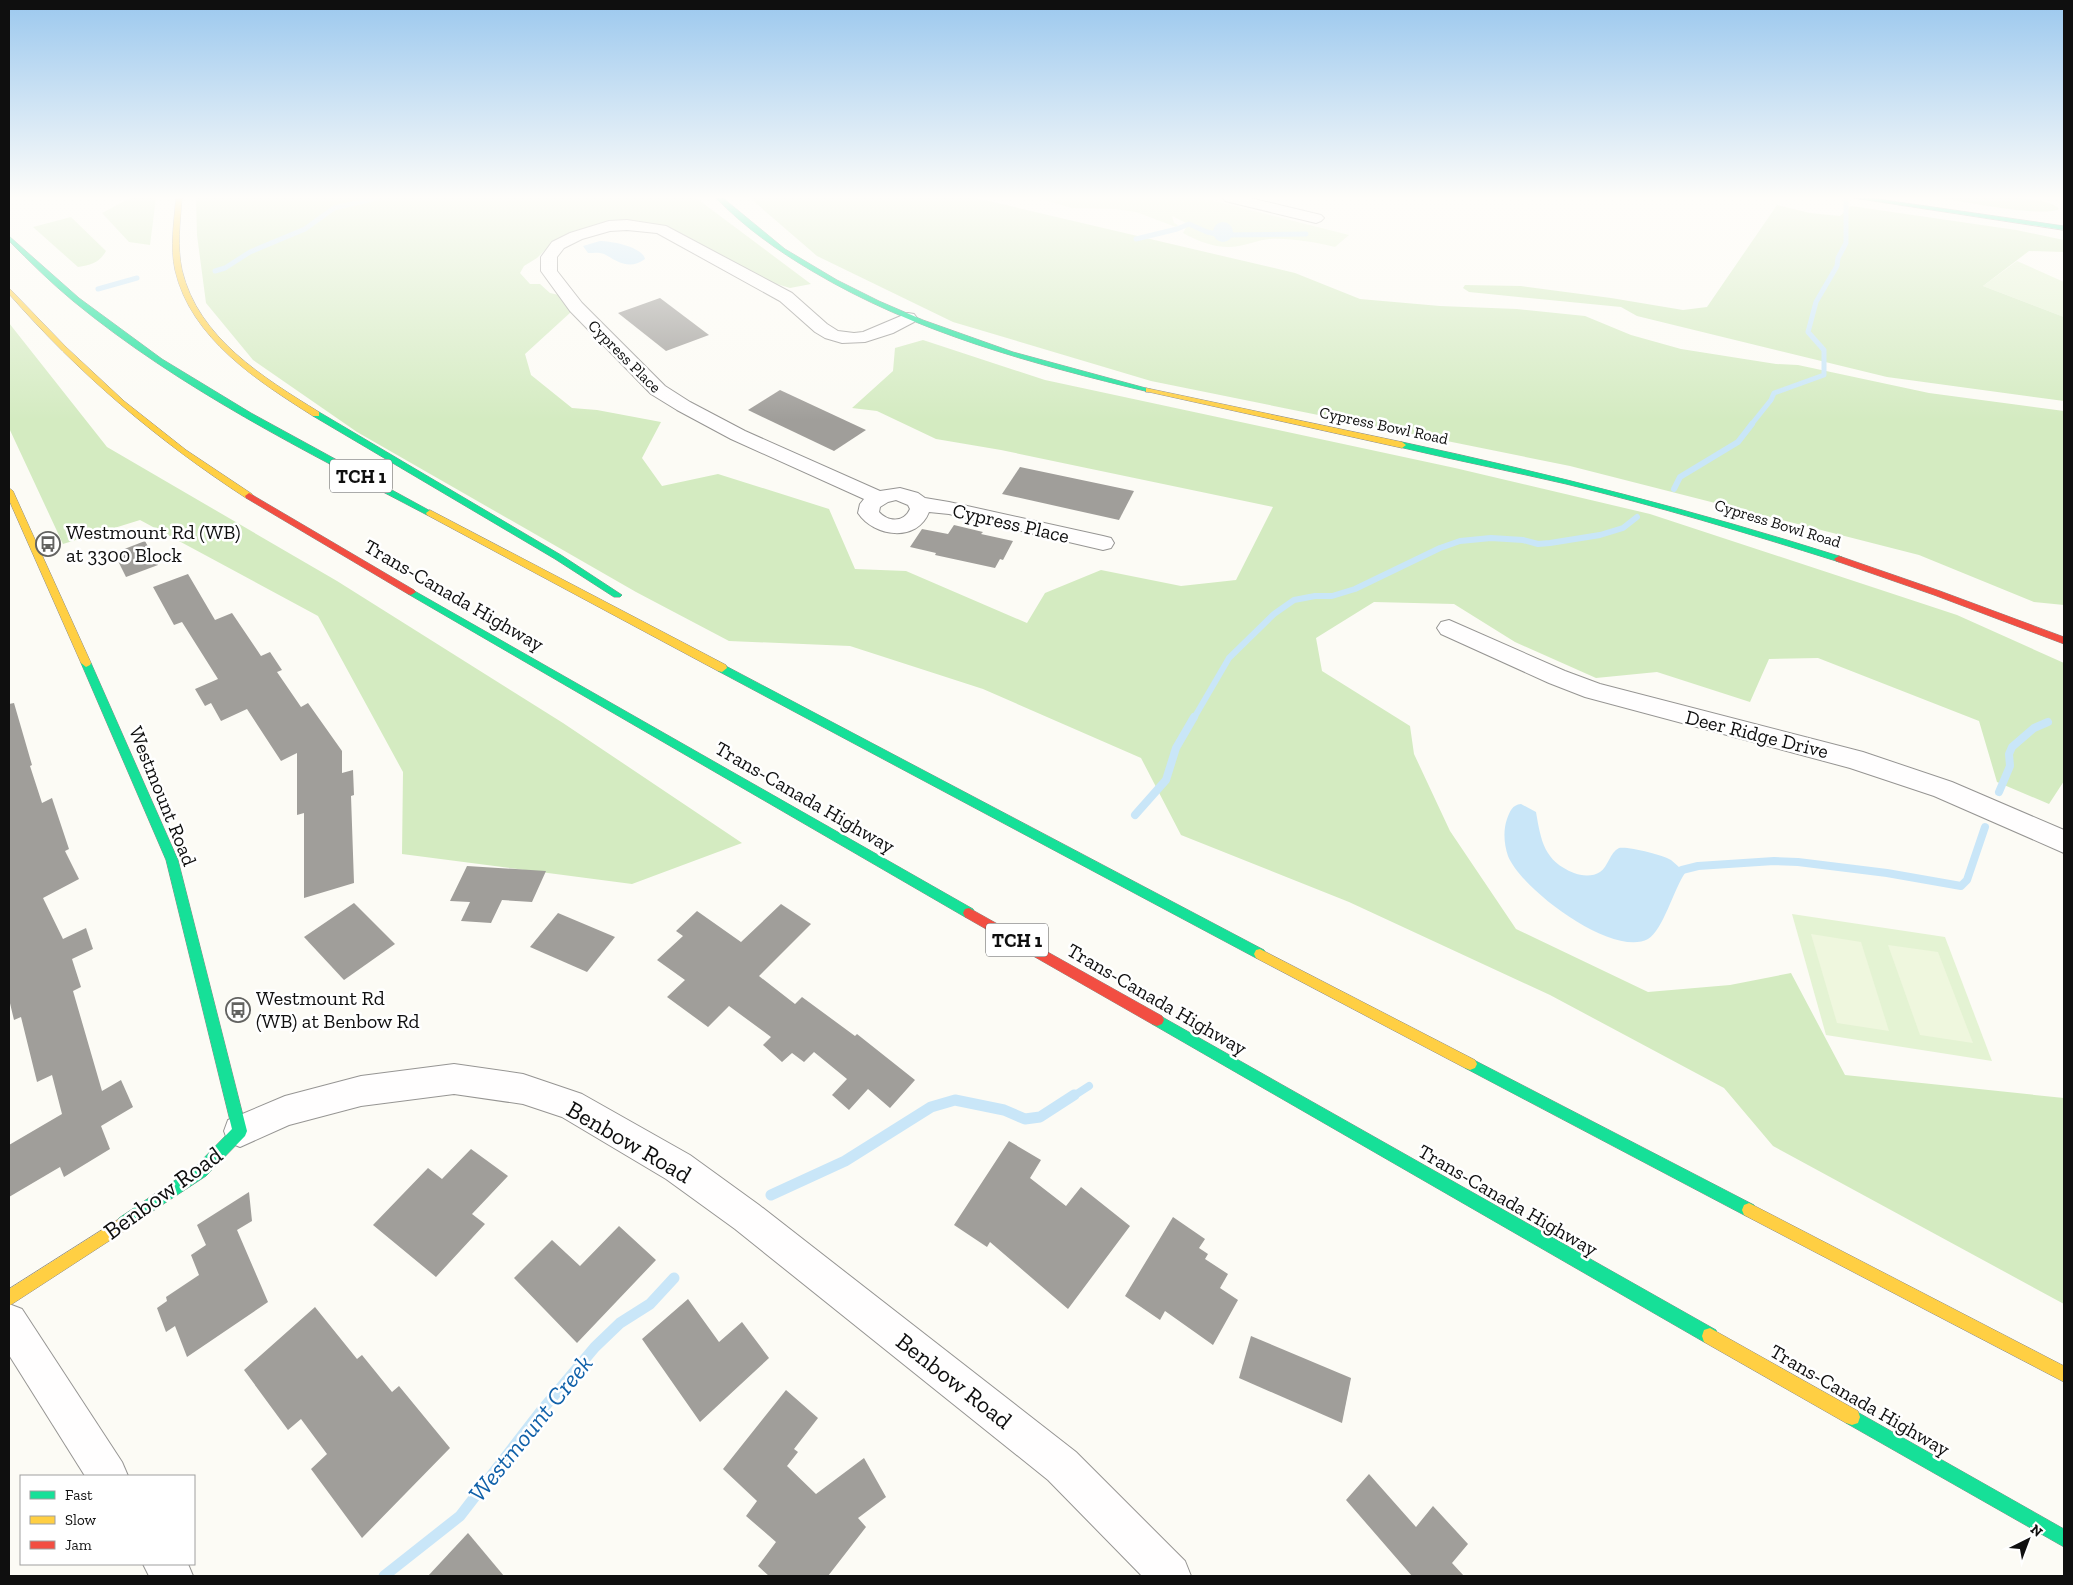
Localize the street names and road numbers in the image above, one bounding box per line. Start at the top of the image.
street label: Cypress Place [584,316,665,397]
street label: Cypress Bowl Road [1318,403,1450,448]
road number: TCH 1 [330,460,392,492]
street label: Cypress Bowl Road [1712,495,1844,552]
street label: Cypress Place [950,498,1072,548]
street label: Trans-Canada Highway [360,534,549,657]
street label: Deer Ridge Drive [1683,705,1831,763]
street label: Westmount Road [124,723,202,869]
street label: Trans-Canada Highway [711,736,900,859]
road number: TCH 1 [986,924,1048,956]
street label: Trans-Canada Highway [1063,938,1252,1061]
street label: Benbow Road [562,1094,697,1189]
street label: Trans-Canada Highway [1414,1139,1603,1262]
street label: Benbow Road [98,1140,228,1245]
street label: Benbow Road [890,1326,1018,1435]
street label: Trans-Canada Highway [1766,1339,1955,1462]

